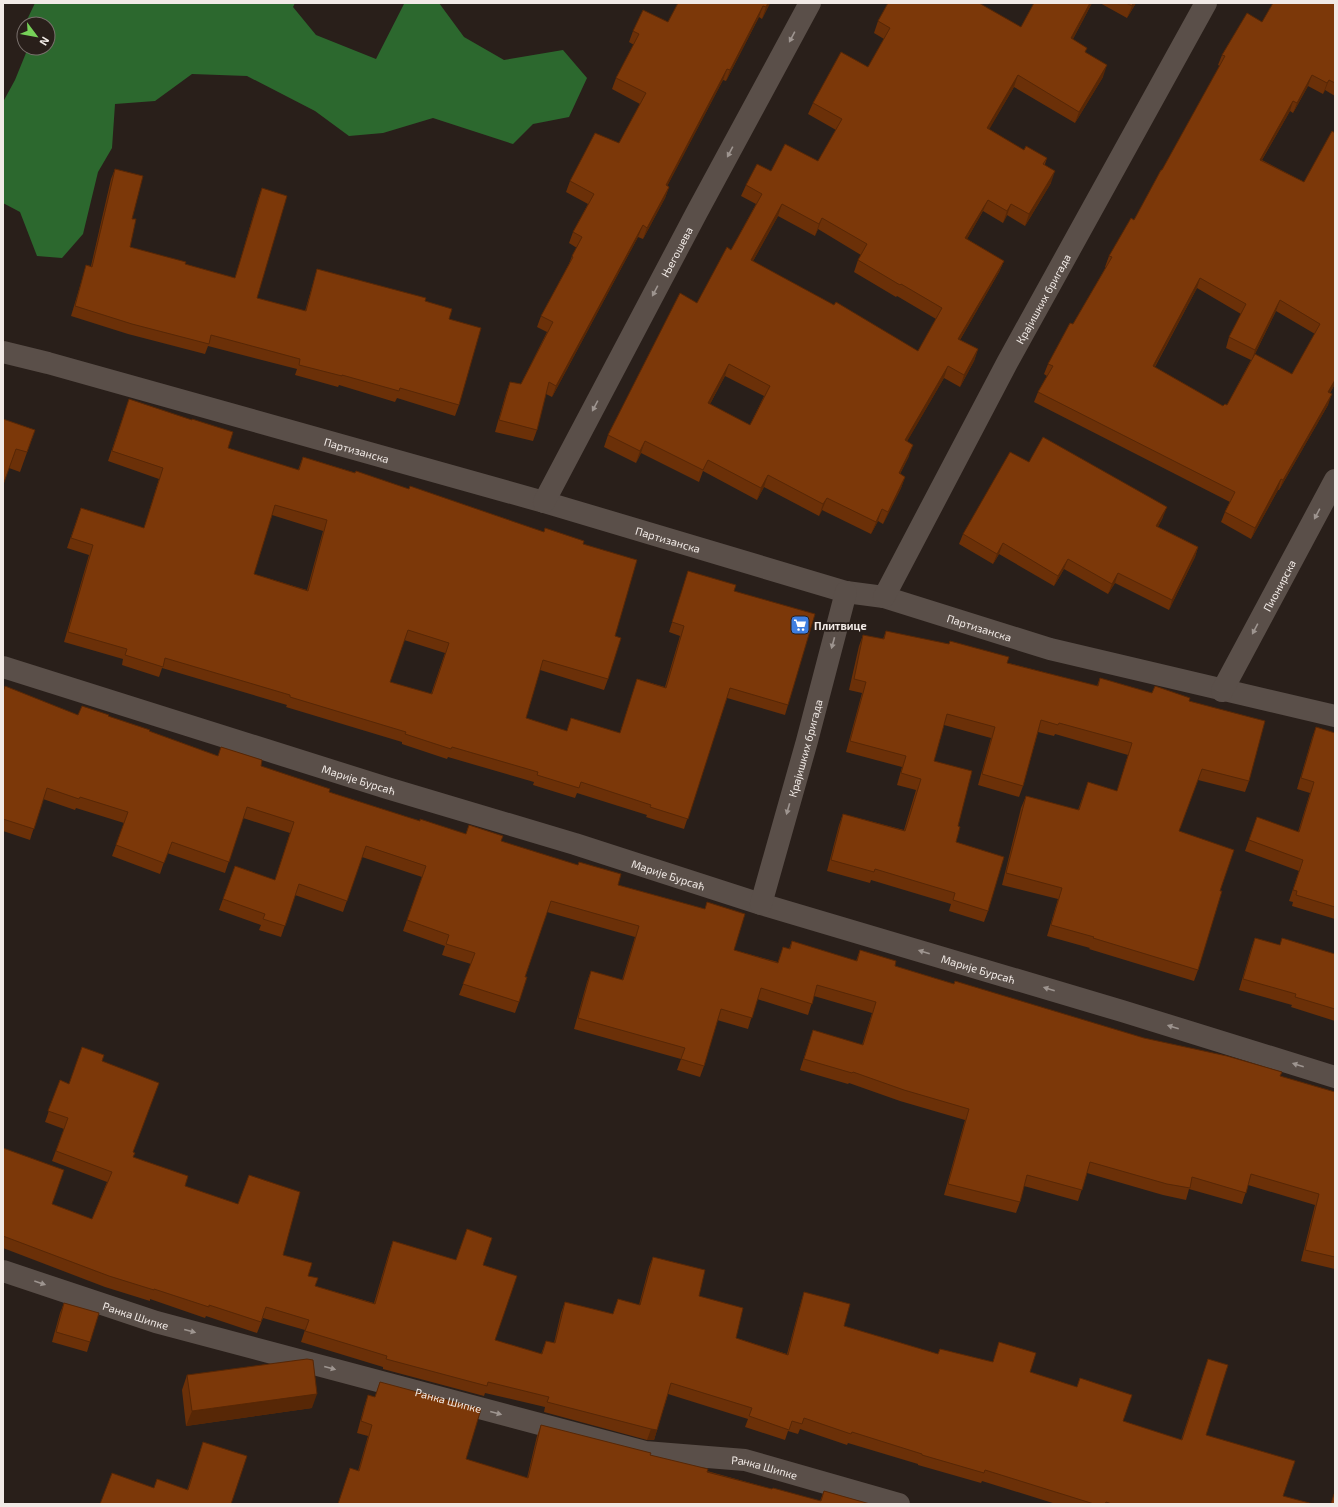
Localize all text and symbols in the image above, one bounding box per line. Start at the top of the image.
north arrow [16,16,56,56]
one-way arrow [788,31,795,43]
text: N [37,35,53,48]
one-way arrow [726,146,733,158]
street label: Његошева [657,224,695,279]
street label: Крајишких бригада [1013,251,1073,346]
one-way arrow [652,285,659,297]
one-way arrow [592,400,598,412]
street label: Партизанска [323,434,391,465]
one-way arrow [1313,508,1320,520]
street label: Партизанска [634,523,702,555]
street label: Пионирска [1260,557,1298,613]
street label: Партизанска [946,611,1013,643]
supermarket icon: Плитвице [789,614,811,636]
place label: Плитвице [814,619,867,632]
one-way arrow [1252,623,1258,635]
one-way arrow [829,637,835,650]
street label: Крајишких бригада [785,698,824,798]
street label: Марије Бурсаћ [320,761,397,797]
one-way arrow [785,804,791,816]
street label: Марије Бурсаћ [630,856,707,892]
one-way arrow [918,949,930,955]
street label: Марије Бурсаћ [940,951,1017,986]
one-way arrow [1043,986,1055,992]
one-way arrow [1167,1024,1179,1030]
one-way arrow [1291,1062,1303,1068]
one-way arrow [34,1280,46,1286]
street label: Ранка Шипке [101,1298,170,1332]
one-way arrow [185,1328,197,1334]
one-way arrow [324,1365,336,1371]
street label: Ранка Шипке [414,1385,483,1415]
one-way arrow [489,1410,502,1416]
street label: Ранка Шипке [731,1452,799,1481]

